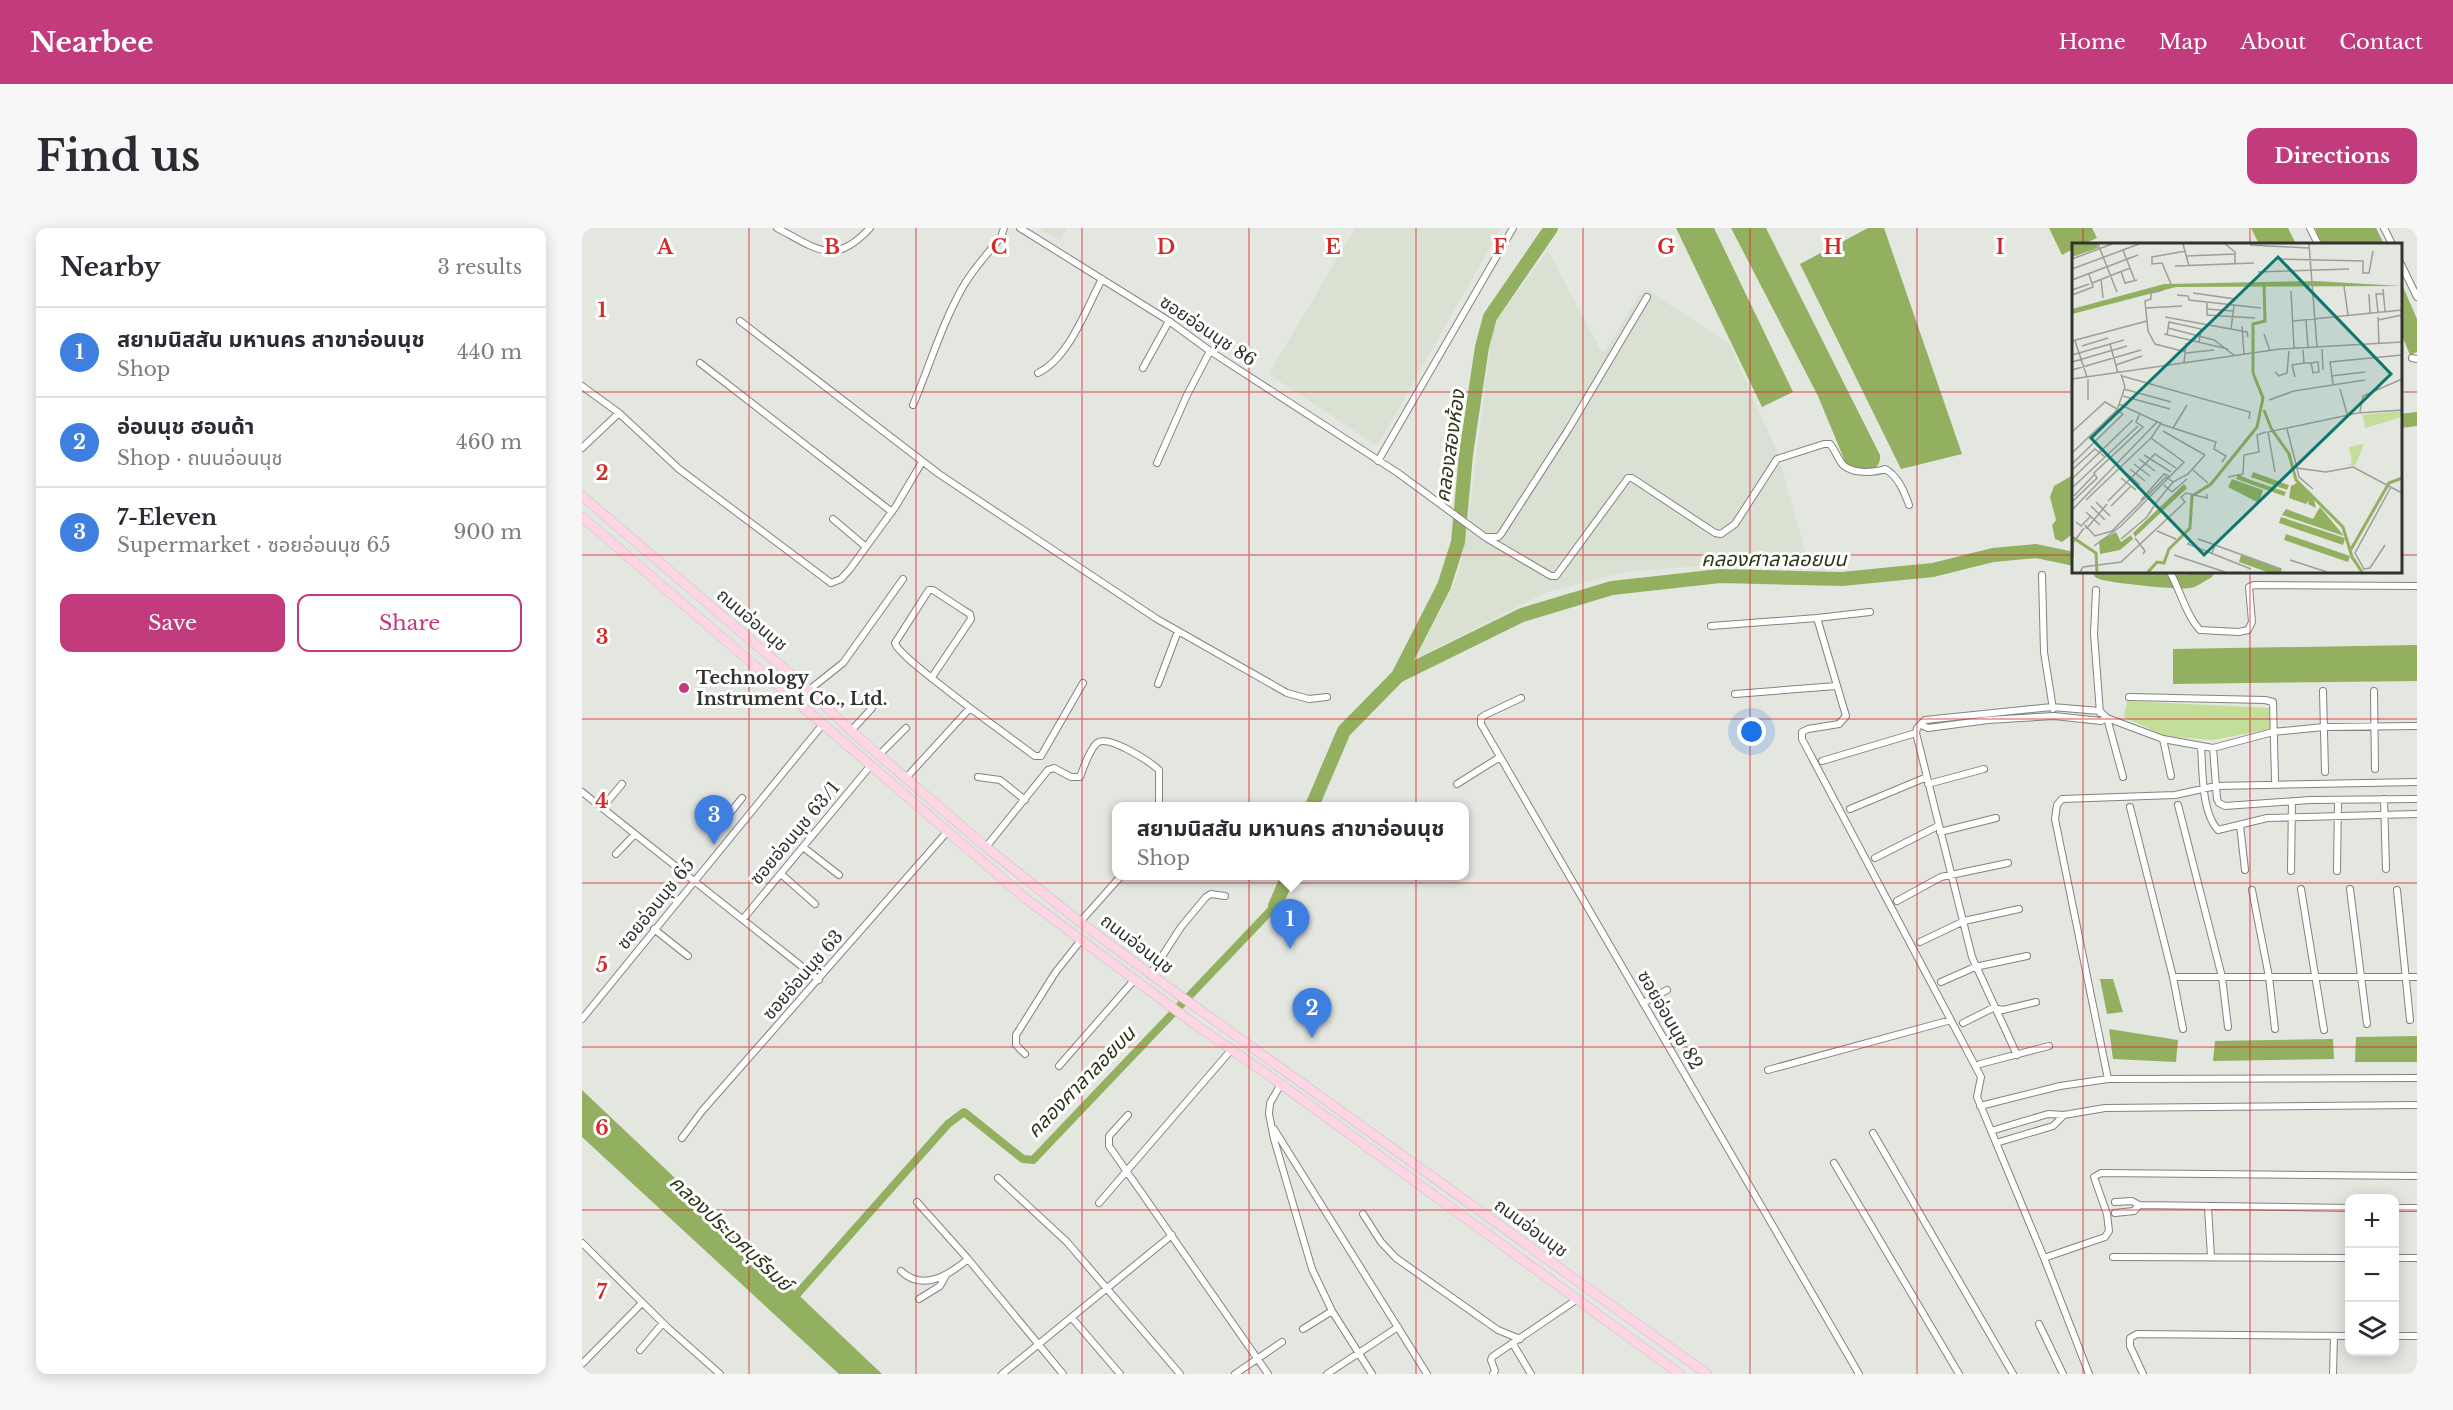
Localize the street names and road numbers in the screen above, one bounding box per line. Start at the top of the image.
street label: ซอยอ่อนนุช 86 [1156,291,1260,371]
street label: ถนนอ่อนนุช [712,584,792,656]
street label: ซอยอ่อนนุช 63/1 [745,777,845,889]
street label: ซอยอ่อนนุช 65 [613,854,699,954]
street label: ถนนอ่อนนุช [1096,909,1178,979]
street label: ซอยอ่อนนุช 63 [758,926,848,1024]
street label: ซอยอ่อนนุช 82 [1633,967,1707,1073]
street label: ถนนอ่อนนุช [1490,1194,1572,1262]

